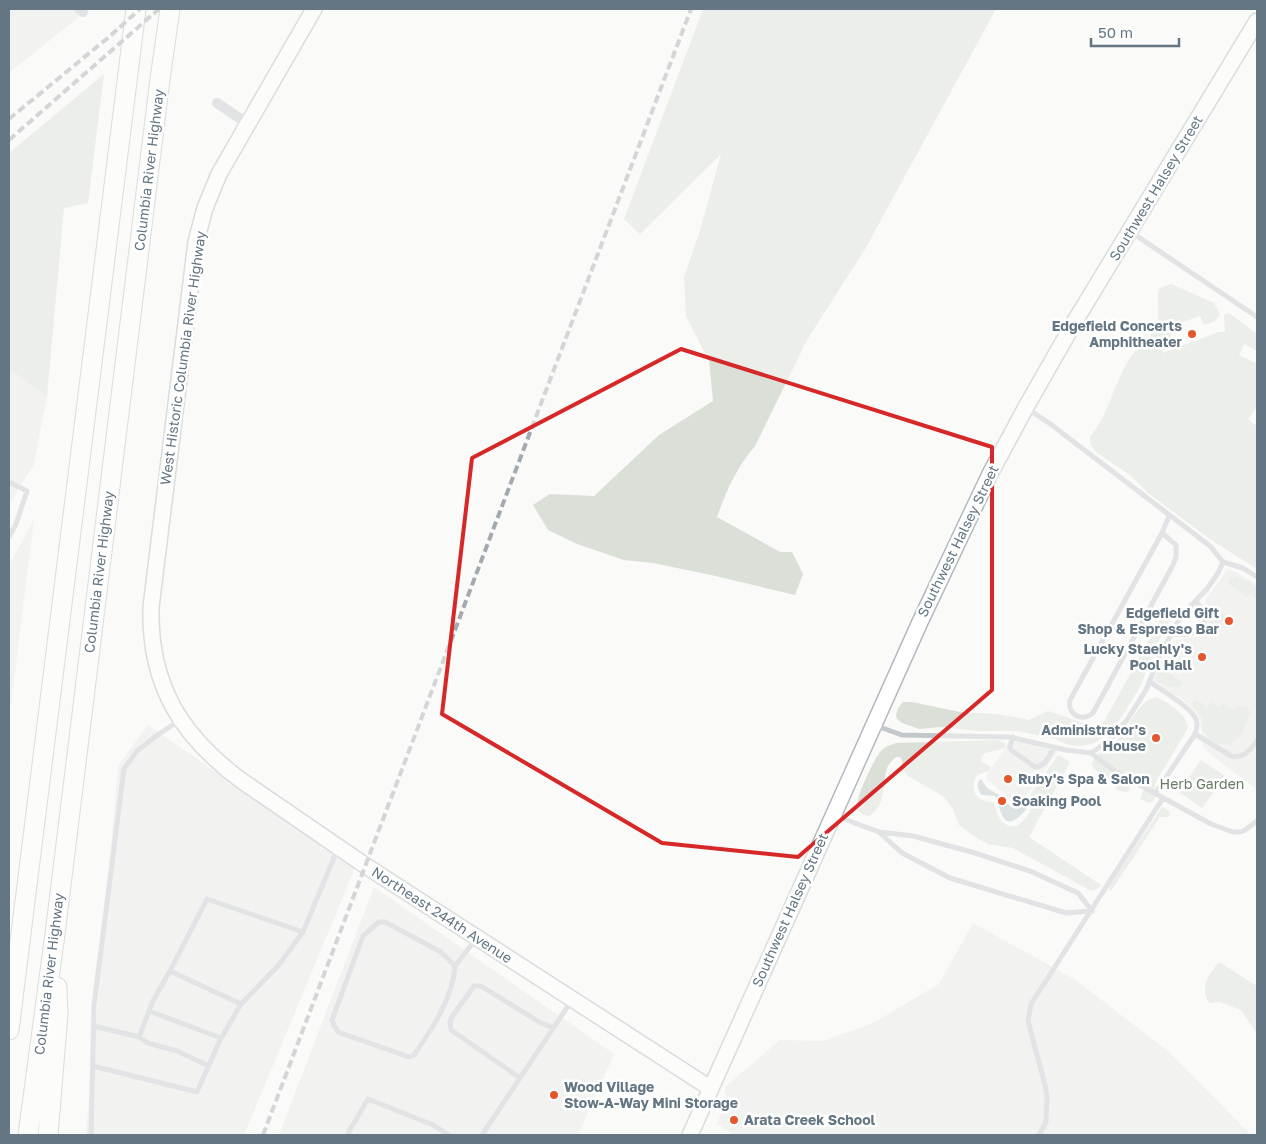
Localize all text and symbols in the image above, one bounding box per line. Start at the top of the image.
scale bar [1091,15,1178,47]
text: 50 m [1098,23,1133,41]
street label: Columbia River Highway [130,88,167,252]
street label: Southwest Halsey Street [1105,112,1206,264]
street label: West Historic Columbia River Highway [156,230,209,486]
place label: Edgefield Concerts Amphitheater [1052,317,1183,350]
marker: Edgefield Concerts Amphitheater [1186,328,1198,340]
street label: Southwest Halsey Street [913,462,1002,619]
street label: Columbia River Highway [80,490,117,654]
place label: Edgefield Gift Shop & Espresso Bar [1077,604,1220,637]
marker: Edgefield Gift Shop & Espresso Bar [1223,615,1235,627]
place label: Lucky Staehly's Pool Hall [1083,640,1192,673]
marker: Lucky Staehly's Pool Hall [1196,651,1208,663]
place label: Administrator's House [1041,721,1146,754]
marker: Administrator's House [1150,732,1162,744]
place label: Ruby's Spa & Salon [1018,770,1150,787]
marker: Ruby's Spa & Salon [1002,773,1014,785]
park label: Herb Garden [1160,775,1244,792]
place label: Soaking Pool [1012,792,1101,809]
marker: Soaking Pool [996,795,1008,807]
street label: Southwest Halsey Street [748,830,831,989]
street label: Northeast 244th Avenue [369,863,516,966]
street label: Columbia River Highway [30,892,67,1056]
place label: Wood Village Stow-A-Way Mini Storage [564,1078,738,1111]
marker: Wood Village Stow-A-Way Mini Storage [548,1089,560,1101]
place label: Arata Creek School [744,1111,876,1128]
marker: Arata Creek School [728,1114,740,1126]

